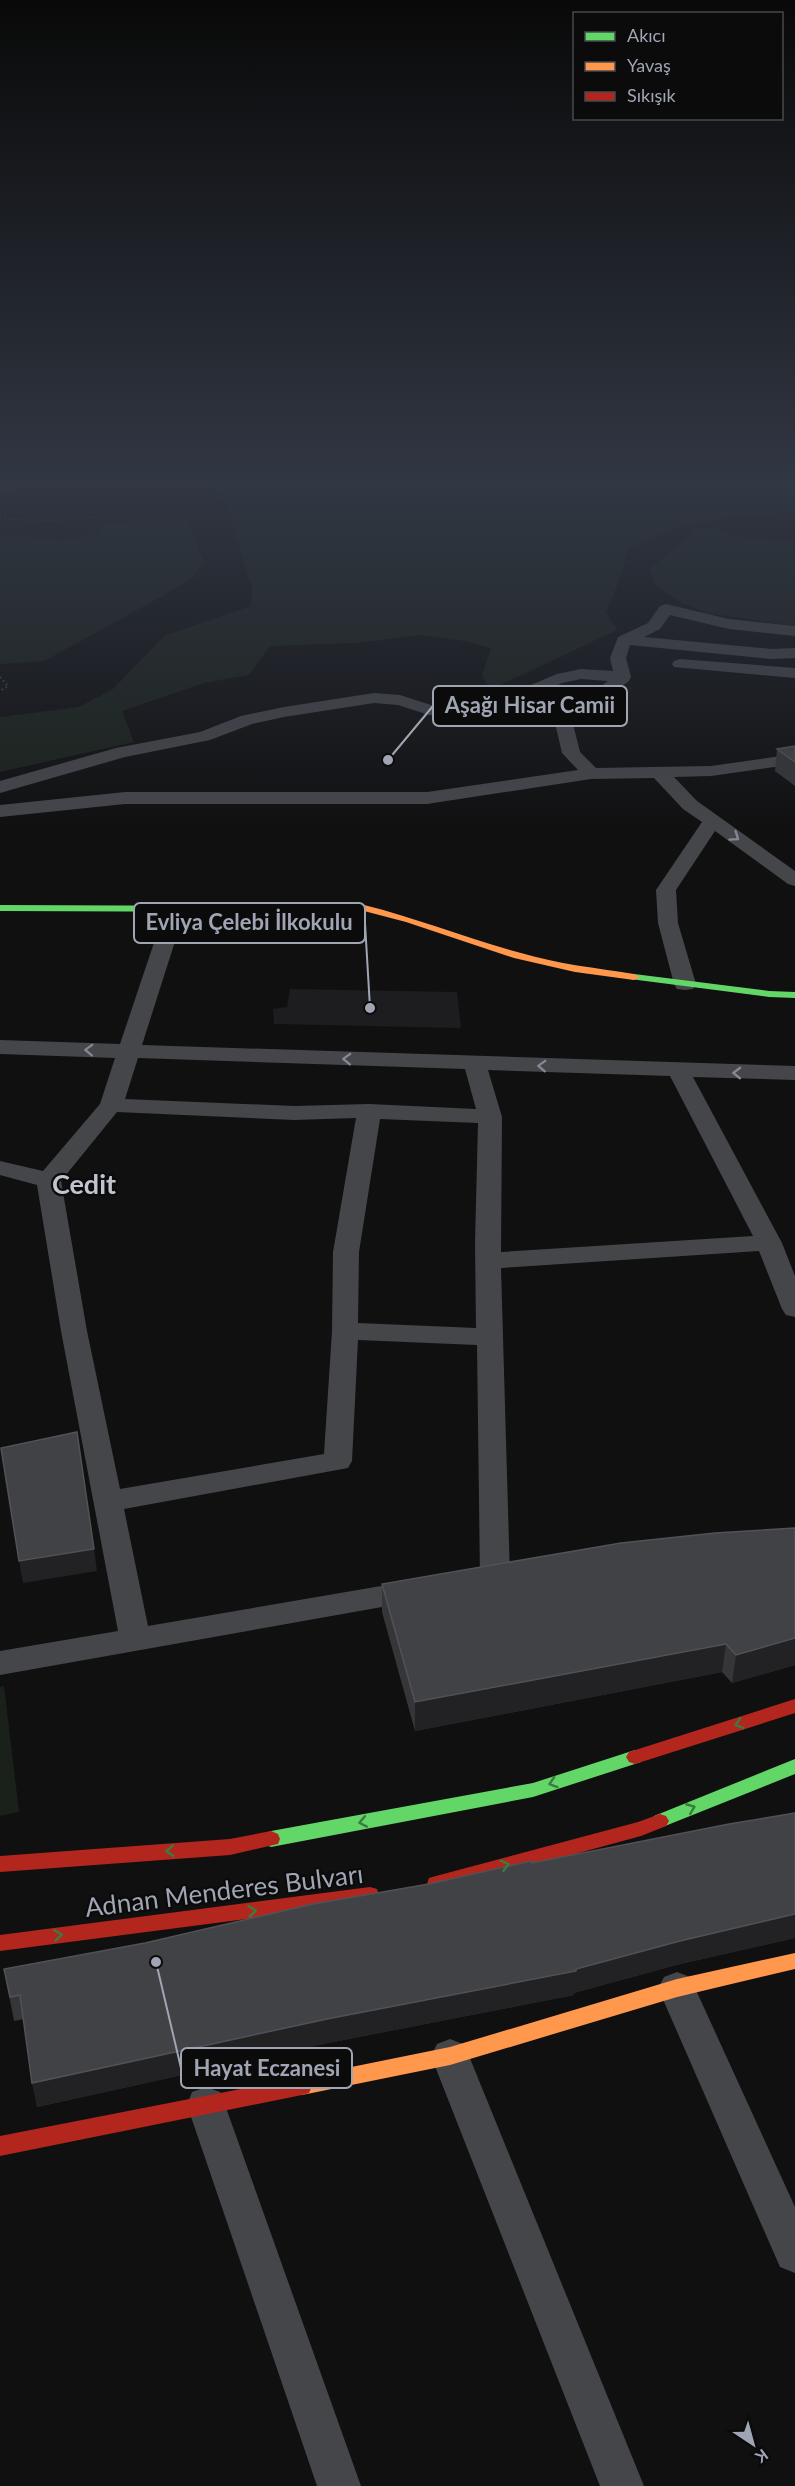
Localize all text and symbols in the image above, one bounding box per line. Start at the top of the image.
legend [573,12,783,120]
text: Akıcı [627,24,666,46]
text: Yavaş [627,54,671,76]
text: Sıkışık [627,84,677,106]
callout: Aşağı Hisar Camii [433,686,627,726]
text: Aşağı Hisar Camii [444,691,615,718]
one-way arrow [728,830,739,841]
callout: Evliya Çelebi İlkokulu [134,903,365,943]
text: Evliya Çelebi İlkokulu [145,908,353,935]
one-way arrow [84,1044,93,1056]
one-way arrow [342,1053,351,1066]
one-way arrow [537,1060,546,1072]
one-way arrow [732,1067,741,1079]
district label: Cedit [52,1167,116,1200]
one-way arrow [734,1716,745,1729]
one-way arrow [549,1776,559,1788]
one-way arrow [685,1803,696,1815]
one-way arrow [358,1815,368,1828]
one-way arrow [166,1845,175,1858]
street label: Adnan Menderes Bulvarı [83,1857,365,1923]
one-way arrow [500,1860,510,1873]
one-way arrow [247,1906,256,1918]
one-way arrow [53,1930,63,1942]
callout: Hayat Eczanesi [181,2048,352,2088]
text: Hayat Eczanesi [194,2054,340,2081]
north arrow [723,2414,783,2474]
text: K [751,2446,772,2468]

